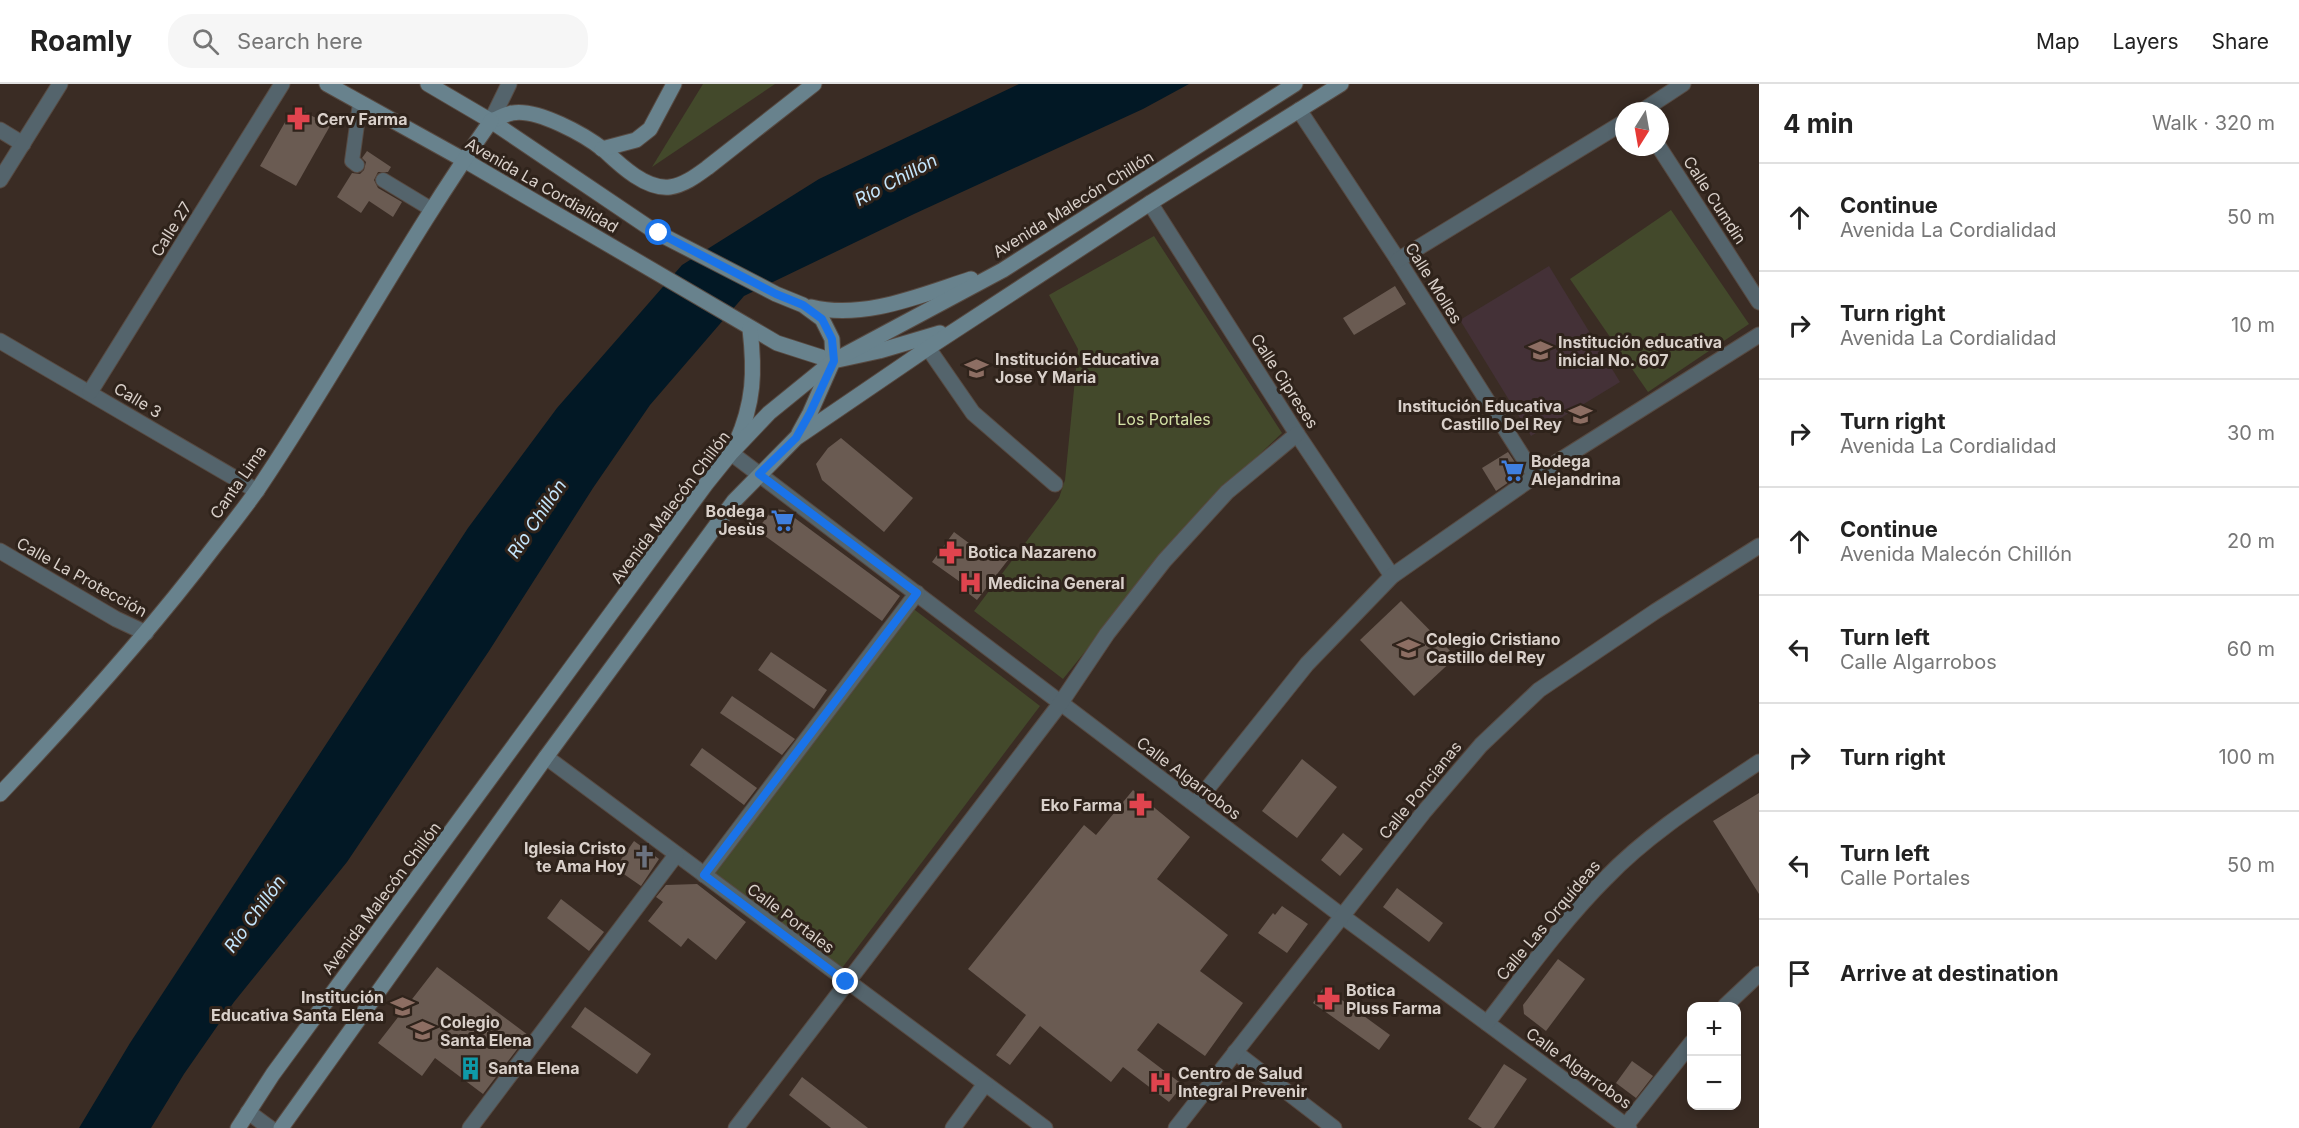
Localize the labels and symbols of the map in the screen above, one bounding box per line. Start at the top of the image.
north arrow [1615,102,1669,156]
pharmacy icon: Cerv Farma [286,106,312,132]
place label: Cerv Farma [317,109,407,129]
street label: Avenida La Cordialidad [462,133,622,237]
street label: Avenida Malecón Chillón [989,146,1157,262]
water label: Río Chillón [851,149,940,210]
street label: Calle Cumdin [1679,152,1751,248]
street label: Calle 27 [146,198,196,260]
route start [645,219,671,245]
street label: Calle Molles [1401,239,1467,327]
street label: Calle Cipreses [1247,330,1323,432]
place label: Institución educativa inicial No. 607 [1558,332,1722,370]
school or university icon: Institución educativa inicial No. 607 [1527,338,1553,364]
place label: Institución Educativa Jose Y Maria [995,349,1159,387]
school or university icon: Institución Educativa Jose Y Maria [964,355,990,381]
street label: Calle 3 [111,378,165,422]
place label: Institución Educativa Castillo Del Rey [1398,396,1562,434]
school or university icon: Institución Educativa Castillo Del Rey [1567,402,1593,428]
park label: Los Portales [1117,409,1211,429]
street label: Avenida Malecón Chillón [606,427,734,587]
street label: Canta Lima [205,442,271,522]
place label: Bodega Alejandrina [1531,451,1621,489]
supermarket icon: Bodega Alejandrina [1500,457,1526,483]
water label: Río Chillón [503,475,570,562]
place label: Bodega Jesùs [706,501,765,539]
supermarket icon: Bodega Jesùs [770,507,796,533]
street label: Calle La Protección [13,533,151,621]
pharmacy icon: Botica Nazareno [937,539,963,565]
place label: Botica Nazareno [968,542,1097,562]
hospital icon: Medicina General [957,570,983,596]
place label: Medicina General [988,573,1125,593]
place label: Colegio Cristiano Castillo del Rey [1426,629,1561,667]
school or university icon: Colegio Cristiano Castillo del Rey [1395,635,1421,661]
street label: Calle Algarrobos [1133,732,1245,824]
street label: Calle Poncianas [1374,737,1466,843]
pharmacy icon: Eko Farma [1127,792,1153,818]
place label: Eko Farma [1041,795,1122,815]
street label: Avenida Malecón Chillón [317,818,445,978]
place label: Iglesia Cristo te Ama Hoy [524,838,626,876]
church icon: Iglesia Cristo te Ama Hoy [631,844,657,870]
street label: Calle Las Orquídeas [1492,856,1604,984]
water label: Río Chillón [220,871,290,956]
street label: Calle Portales [743,879,839,957]
route end [832,968,858,994]
place label: Botica Pluss Farma [1346,980,1441,1018]
pharmacy icon: Botica Pluss Farma [1315,986,1341,1012]
place label: Institución Educativa Santa Elena [211,987,384,1025]
school or university icon: Institución Educativa Santa Elena [389,993,415,1019]
place label: Colegio Santa Elena [440,1012,532,1050]
school or university icon: Colegio Santa Elena [409,1018,435,1044]
street label: Calle Algarrobos [1522,1023,1636,1113]
building icon: Santa Elena [457,1055,483,1081]
place label: Santa Elena [488,1058,580,1078]
place label: Centro de Salud Integral Prevenir [1178,1063,1307,1101]
hospital icon: Centro de Salud Integral Prevenir [1147,1069,1173,1095]

